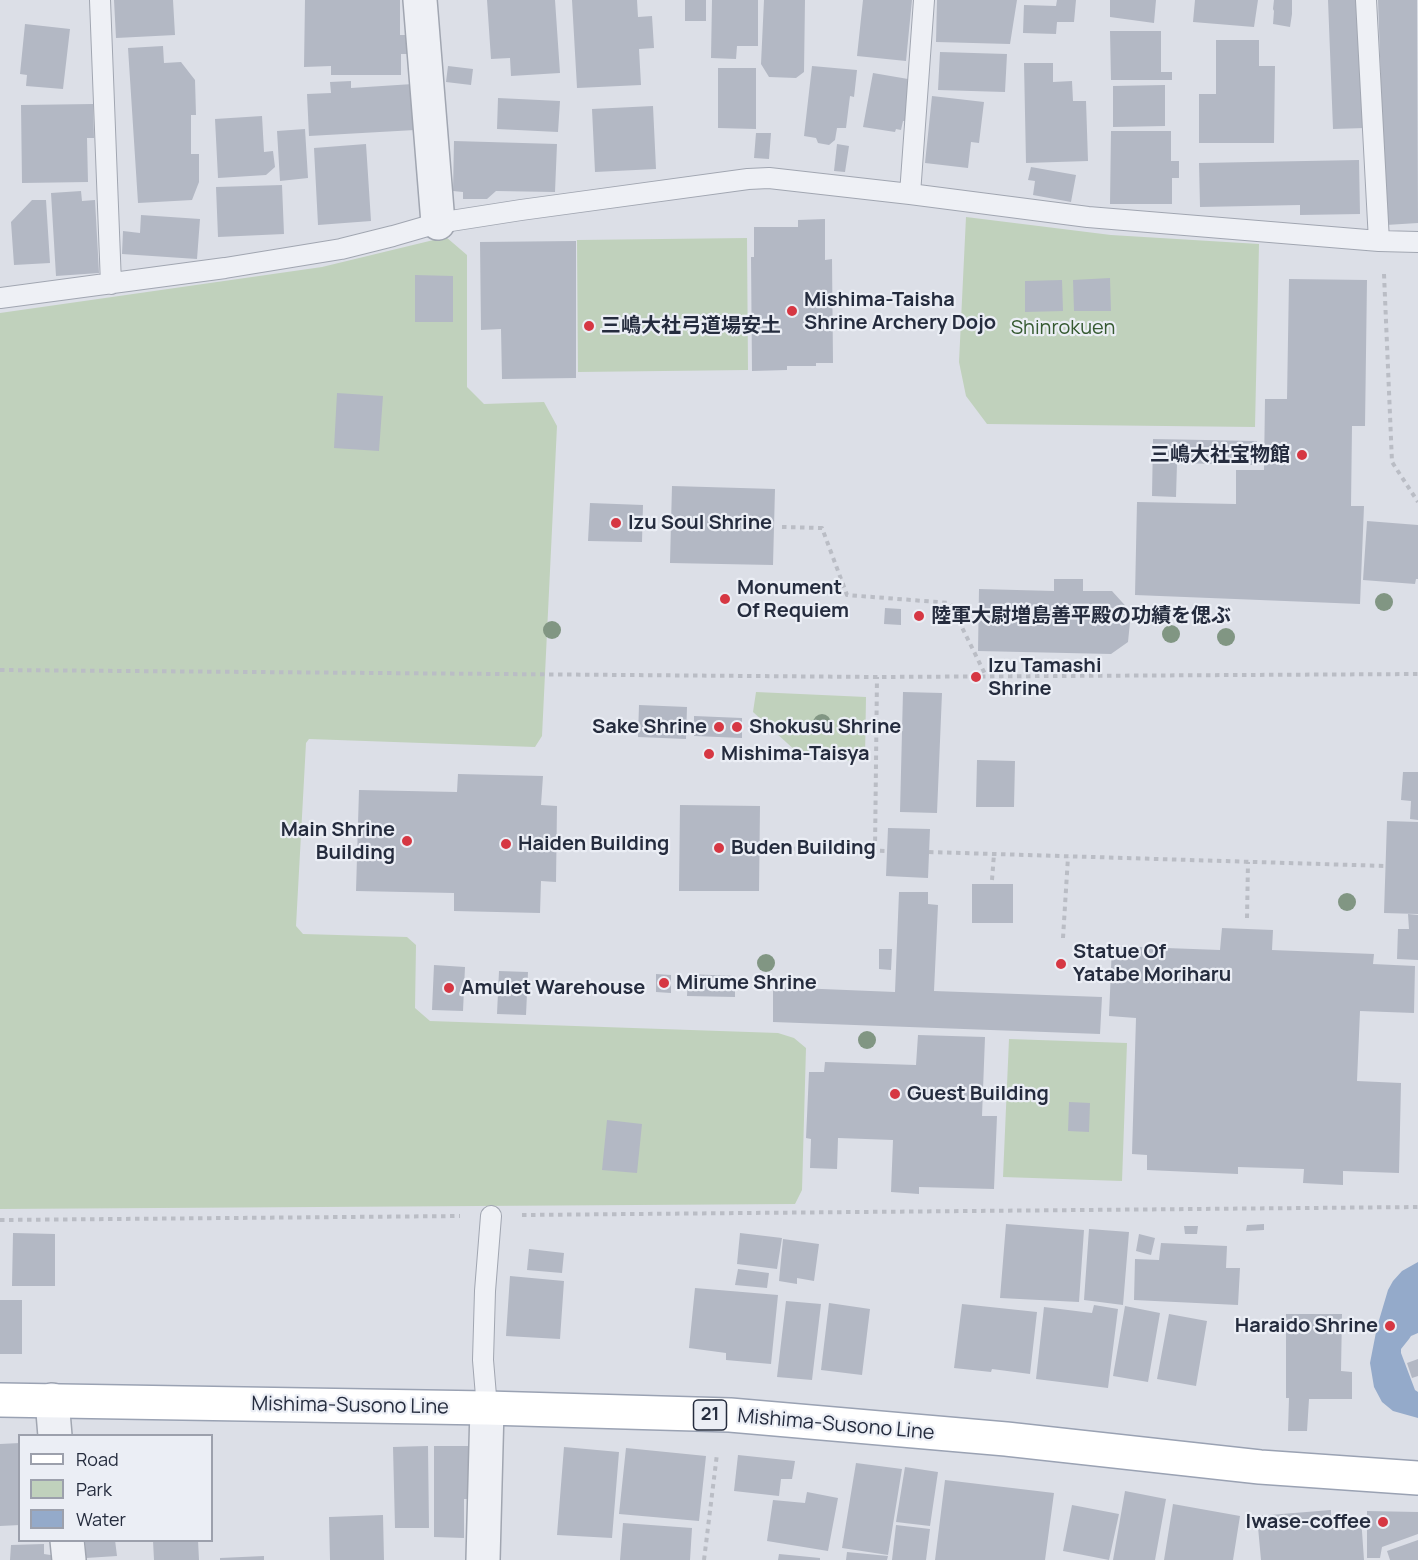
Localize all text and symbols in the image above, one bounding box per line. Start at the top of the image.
place label: Mishima-Taisha Shrine Archery Dojo [804,288,996,335]
marker: Mishima-Taisha Shrine Archery Dojo [785,304,799,318]
place label: 三嶋大社弓道場安土 [601,314,781,338]
park label: Shinrokuen [1011,316,1115,340]
marker: 三嶋大社弓道場安土 [582,319,596,333]
place label: 三嶋大社宝物館 [1150,443,1290,467]
marker: 三嶋大社宝物館 [1295,448,1309,462]
place label: Izu Soul Shrine [628,511,772,535]
marker: Izu Soul Shrine [609,516,623,530]
place label: Monument Of Requiem [737,576,849,623]
marker: Monument Of Requiem [718,592,732,606]
place label: 陸軍大尉増島善平殿の功績を偲ぶ [931,604,1231,628]
marker: 陸軍大尉増島善平殿の功績を偲ぶ [912,609,926,623]
place label: Izu Tamashi Shrine [988,654,1101,701]
marker: Izu Tamashi Shrine [969,670,983,684]
place label: Sake Shrine [592,715,707,739]
place label: Shokusu Shrine [749,715,901,739]
marker: Sake Shrine [712,720,726,734]
marker: Shokusu Shrine [730,720,744,734]
place label: Mishima-Taisya [721,742,870,766]
marker: Mishima-Taisya [702,747,716,761]
place label: Main Shrine Building [281,818,395,865]
place label: Haiden Building [518,832,669,856]
marker: Main Shrine Building [400,834,414,848]
place label: Buden Building [731,836,876,860]
marker: Haiden Building [499,837,513,851]
marker: Buden Building [712,841,726,855]
place label: Statue Of Yatabe Moriharu [1073,940,1231,987]
marker: Statue Of Yatabe Moriharu [1054,957,1068,971]
place label: Mirume Shrine [676,971,817,995]
place label: Amulet Warehouse [461,976,645,1000]
marker: Mirume Shrine [657,976,671,990]
marker: Amulet Warehouse [442,981,456,995]
place label: Guest Building [907,1082,1049,1106]
marker: Guest Building [888,1087,902,1101]
place label: Haraido Shrine [1235,1314,1378,1338]
marker: Haraido Shrine [1383,1319,1397,1333]
street label: Mishima-Susono Line [251,1392,449,1420]
road number: 21 [694,1400,726,1430]
street label: Mishima-Susono Line [737,1404,935,1446]
legend [18,1434,213,1542]
text: Road [76,1447,119,1471]
text: Park [76,1477,112,1501]
text: Water [76,1507,126,1531]
place label: Iwase-coffee [1246,1510,1371,1534]
marker: Iwase-coffee [1376,1515,1390,1529]

